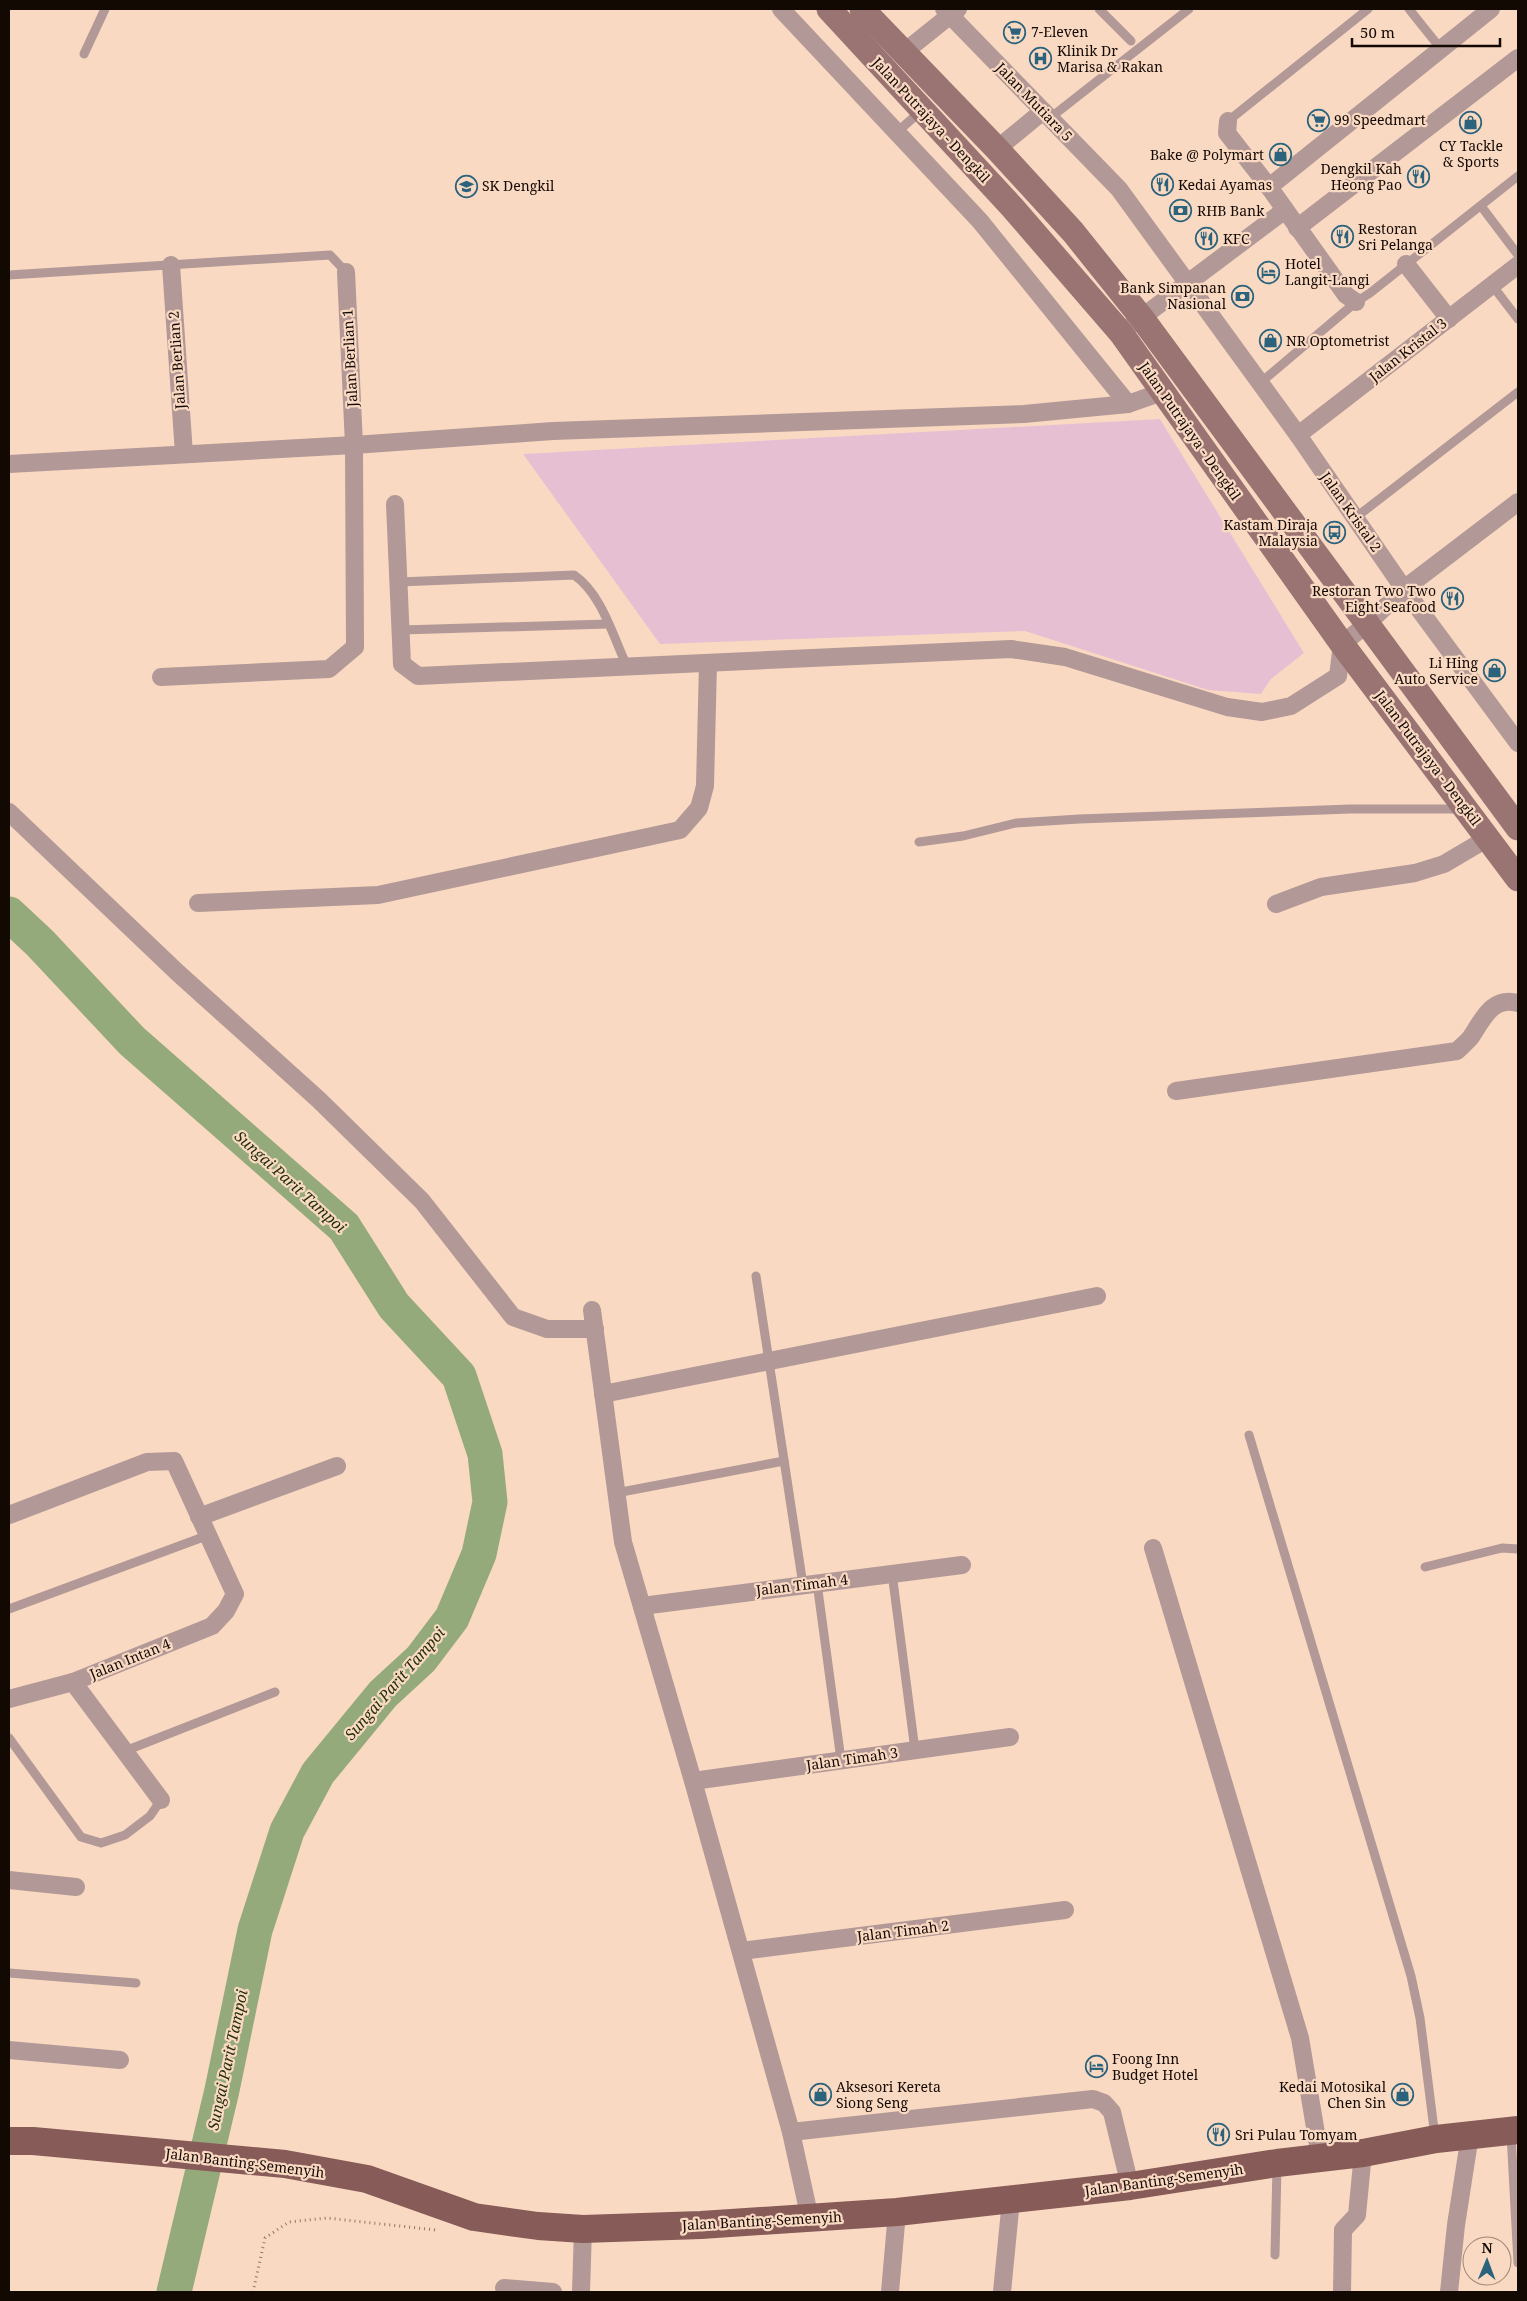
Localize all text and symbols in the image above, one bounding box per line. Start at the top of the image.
scale bar [1352,15,1500,47]
supermarket icon: 7-Eleven [1003,20,1027,44]
place label: 7-Eleven [1031,22,1088,41]
text: 50 m [1360,22,1395,42]
place label: Klinik Dr Marisa & Rakan [1057,41,1163,76]
hospital icon: Klinik Dr Marisa & Rakan [1029,47,1053,71]
street label: Jalan Putrajaya - Dengkil [868,52,995,187]
street label: Jalan Mutiara 5 [991,57,1077,145]
supermarket icon: 99 Speedmart [1306,108,1330,132]
place label: 99 Speedmart [1334,110,1426,129]
shop icon: CY Tackle & Sports [1459,111,1483,135]
place label: CY Tackle & Sports [1439,136,1503,171]
shop icon: Bake @ Polymart [1268,143,1292,167]
place label: Bake @ Polymart [1150,145,1264,164]
place label: Dengkil Kah Heong Pao [1321,159,1402,194]
restaurant icon: Dengkil Kah Heong Pao [1406,165,1430,189]
restaurant icon: Kedai Ayamas [1150,173,1174,197]
school or university icon: SK Dengkil [454,174,478,198]
place label: Kedai Ayamas [1178,175,1272,194]
place label: SK Dengkil [482,176,555,195]
bank icon: RHB Bank [1169,199,1193,223]
place label: RHB Bank [1197,201,1265,220]
place label: Restoran Sri Pelanga [1358,219,1433,254]
restaurant icon: Restoran Sri Pelanga [1330,225,1354,249]
restaurant icon: KFC [1195,227,1219,251]
place label: KFC [1223,229,1250,248]
place label: Hotel Langit-Langi [1285,254,1370,289]
hotel icon: Hotel Langit-Langi [1257,260,1281,284]
place label: Bank Simpanan Nasional [1120,278,1227,313]
bank icon: Bank Simpanan Nasional [1230,284,1254,308]
street label: Jalan Berlian 1 [337,308,362,409]
street label: Jalan Berlian 2 [164,310,189,411]
street label: Jalan Kristal 3 [1364,313,1451,387]
shop icon: NR Optometrist [1258,329,1282,353]
place label: NR Optometrist [1286,331,1390,350]
street label: Jalan Putrajaya - Dengkil [1135,357,1246,504]
street label: Jalan Kristal 2 [1316,467,1386,555]
place label: Kastam Diraja Malaysia [1223,515,1318,550]
bus stop icon: Kastam Diraja Malaysia [1322,521,1346,545]
place label: Restoran Two Two Eight Seafood [1312,581,1436,616]
restaurant icon: Restoran Two Two Eight Seafood [1440,587,1464,611]
place label: Li Hing Auto Service [1394,653,1478,688]
shop icon: Li Hing Auto Service [1482,659,1506,683]
street label: Jalan Putrajaya - Dengkil [1371,685,1486,830]
water label: Sungai Parit Tampoi [231,1126,351,1237]
street label: Jalan Timah 4 [754,1569,849,1600]
water label: Sungai Parit Tampoi [340,1622,449,1744]
street label: Jalan Intan 4 [86,1634,173,1684]
street label: Jalan Timah 3 [804,1743,899,1774]
street label: Jalan Timah 2 [855,1915,950,1946]
water label: Sungai Parit Tampoi [202,1987,252,2132]
place label: Foong Inn Budget Hotel [1112,2049,1199,2084]
hotel icon: Foong Inn Budget Hotel [1084,2055,1108,2079]
place label: Aksesori Kereta Siong Seng [836,2077,941,2112]
place label: Kedai Motosikal Chen Sin [1279,2077,1387,2112]
shop icon: Aksesori Kereta Siong Seng [808,2083,832,2107]
shop icon: Kedai Motosikal Chen Sin [1390,2083,1414,2107]
restaurant icon: Sri Pulau Tomyam [1207,2123,1231,2147]
place label: Sri Pulau Tomyam [1235,2125,1357,2144]
street label: Jalan Banting-Semenyih [163,2143,326,2182]
street label: Jalan Banting-Semenyih [1082,2159,1245,2200]
street label: Jalan Banting-Semenyih [681,2207,842,2234]
north arrow [1462,2236,1512,2286]
text: N [1482,2238,1493,2257]

